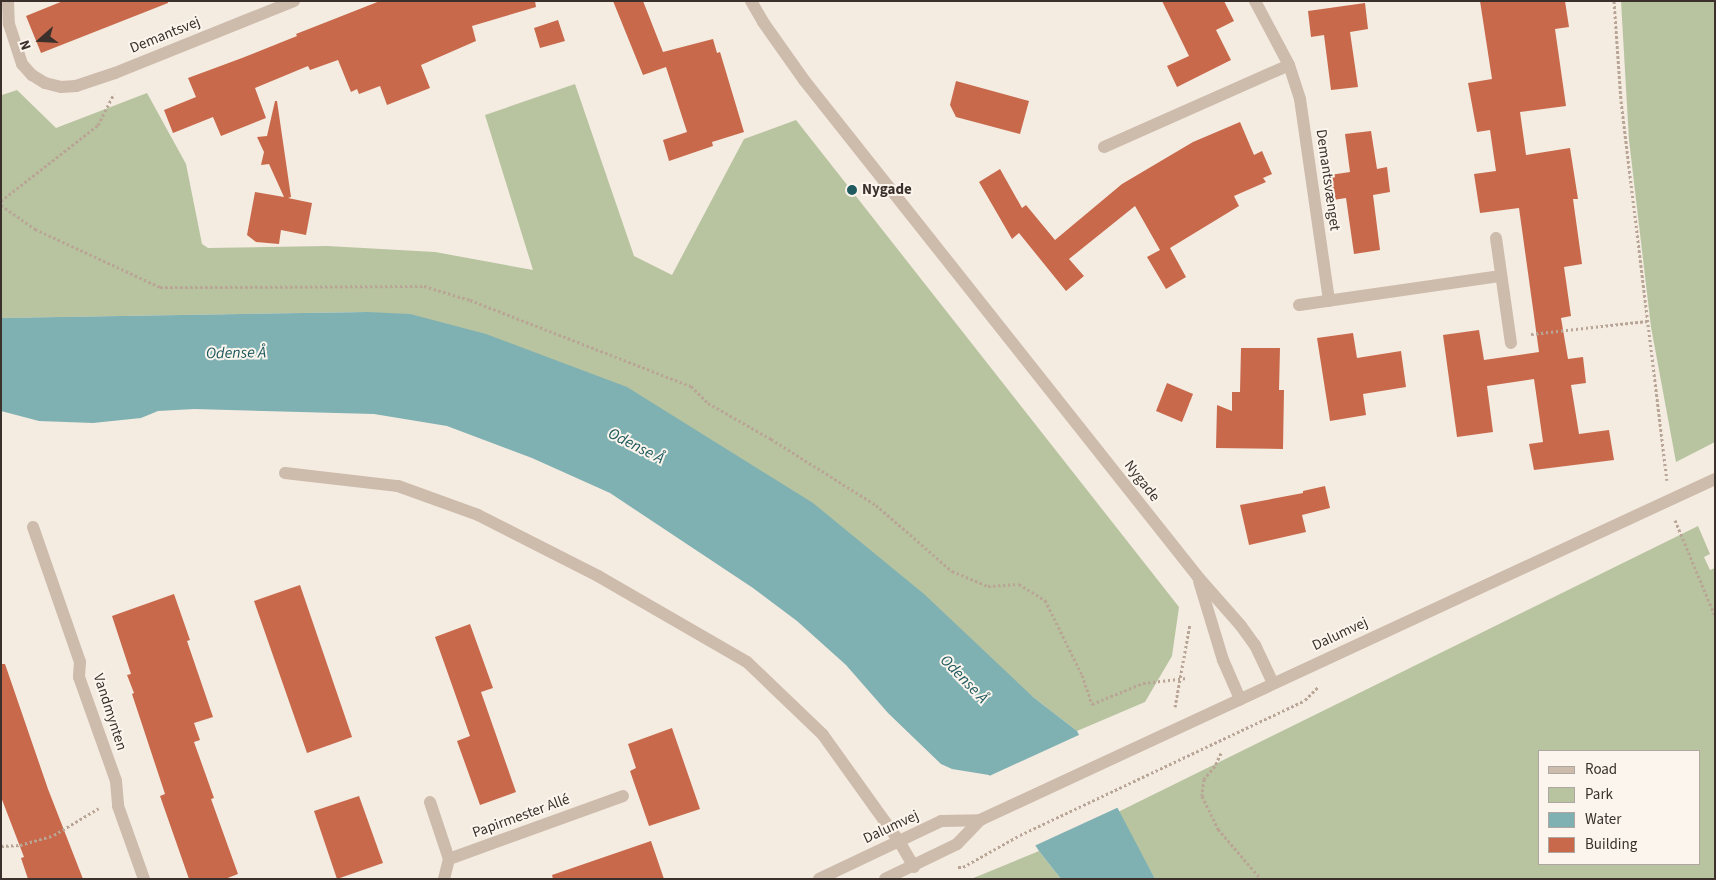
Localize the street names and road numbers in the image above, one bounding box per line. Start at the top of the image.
street label: Demantsvej [127,13,203,57]
street label: Demantsvænget [1312,128,1344,232]
street label: Nygade [1120,457,1164,505]
street label: Dalumvej [1309,613,1371,655]
street label: Vandmynten [89,671,131,753]
street label: Papirmester Allé [470,790,572,842]
street label: Dalumvej [860,806,922,848]

